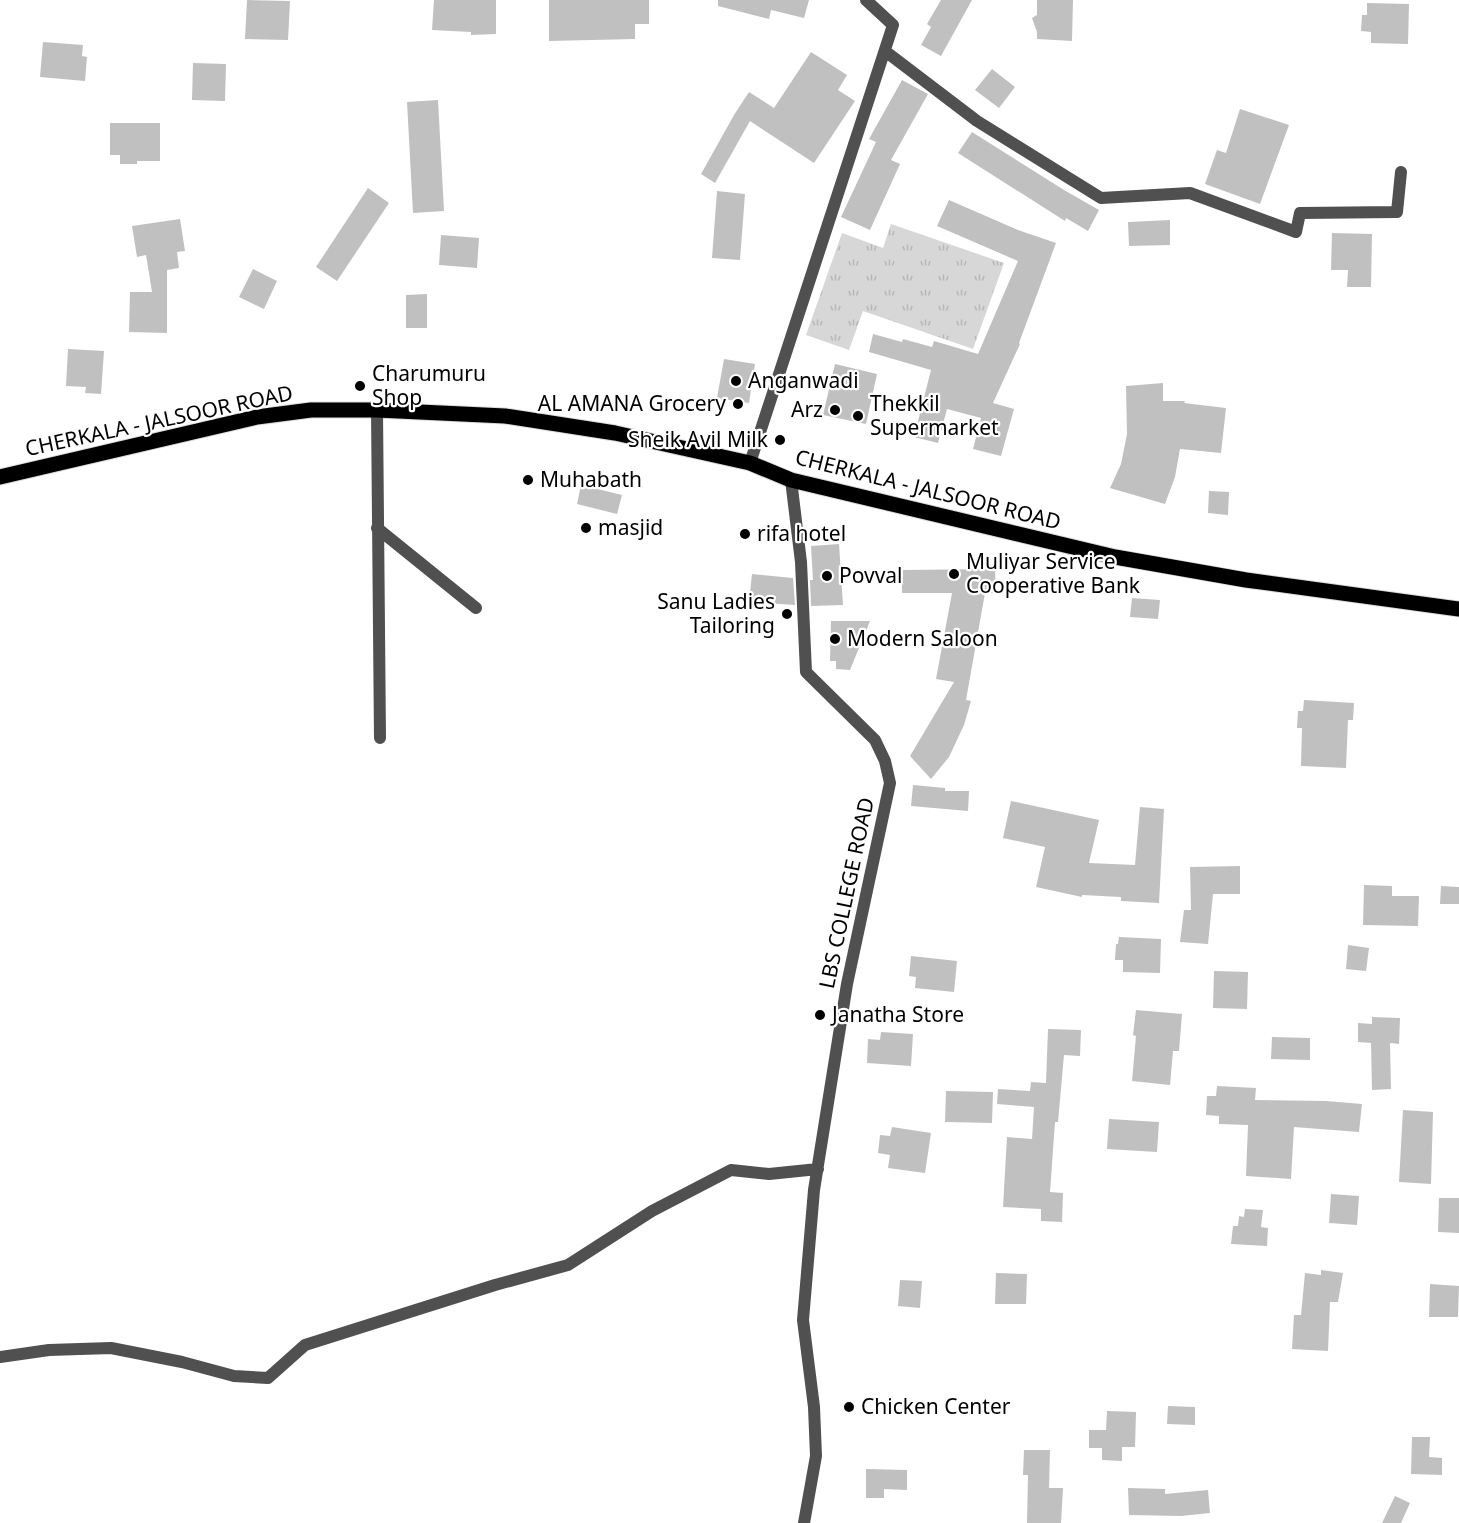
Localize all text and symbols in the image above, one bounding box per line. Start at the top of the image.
place label: Charumuru Shop [372,359,486,411]
place label: Anganwadi [748,366,859,394]
marker: Anganwadi [729,374,743,388]
street label: CHERKALA - JALSOOR ROAD [22,378,295,462]
marker: Charumuru Shop [353,379,367,393]
place label: AL AMANA Grocery [538,389,726,417]
place label: Thekkil Supermarket [870,389,999,441]
place label: Arz [791,395,823,423]
marker: AL AMANA Grocery [731,397,745,411]
marker: Arz [828,403,842,417]
marker: Thekkil Supermarket [851,409,865,423]
place label: Sheik Avil Milk [628,425,769,453]
marker: Sheik Avil Milk [773,433,787,447]
street label: CHERKALA - JALSOOR ROAD [792,442,1064,536]
place label: Muhabath [540,465,642,493]
marker: Muhabath [521,473,535,487]
place label: masjid [598,513,663,541]
place label: rifa hotel [757,519,846,547]
marker: masjid [579,521,593,535]
marker: rifa hotel [738,527,752,541]
place label: Muliyar Service Cooperative Bank [966,547,1141,599]
place label: Povval [839,561,903,589]
marker: Muliyar Service Cooperative Bank [947,567,961,581]
marker: Povval [820,569,834,583]
place label: Sanu Ladies Tailoring [657,587,775,639]
marker: Sanu Ladies Tailoring [780,607,794,621]
place label: Modern Saloon [847,624,998,652]
marker: Modern Saloon [828,632,842,646]
street label: LBS COLLEGE ROAD [812,795,880,991]
place label: Janatha Store [830,1000,964,1028]
marker: Janatha Store [813,1008,827,1022]
place label: Chicken Center [861,1392,1011,1420]
marker: Chicken Center [842,1400,856,1414]

